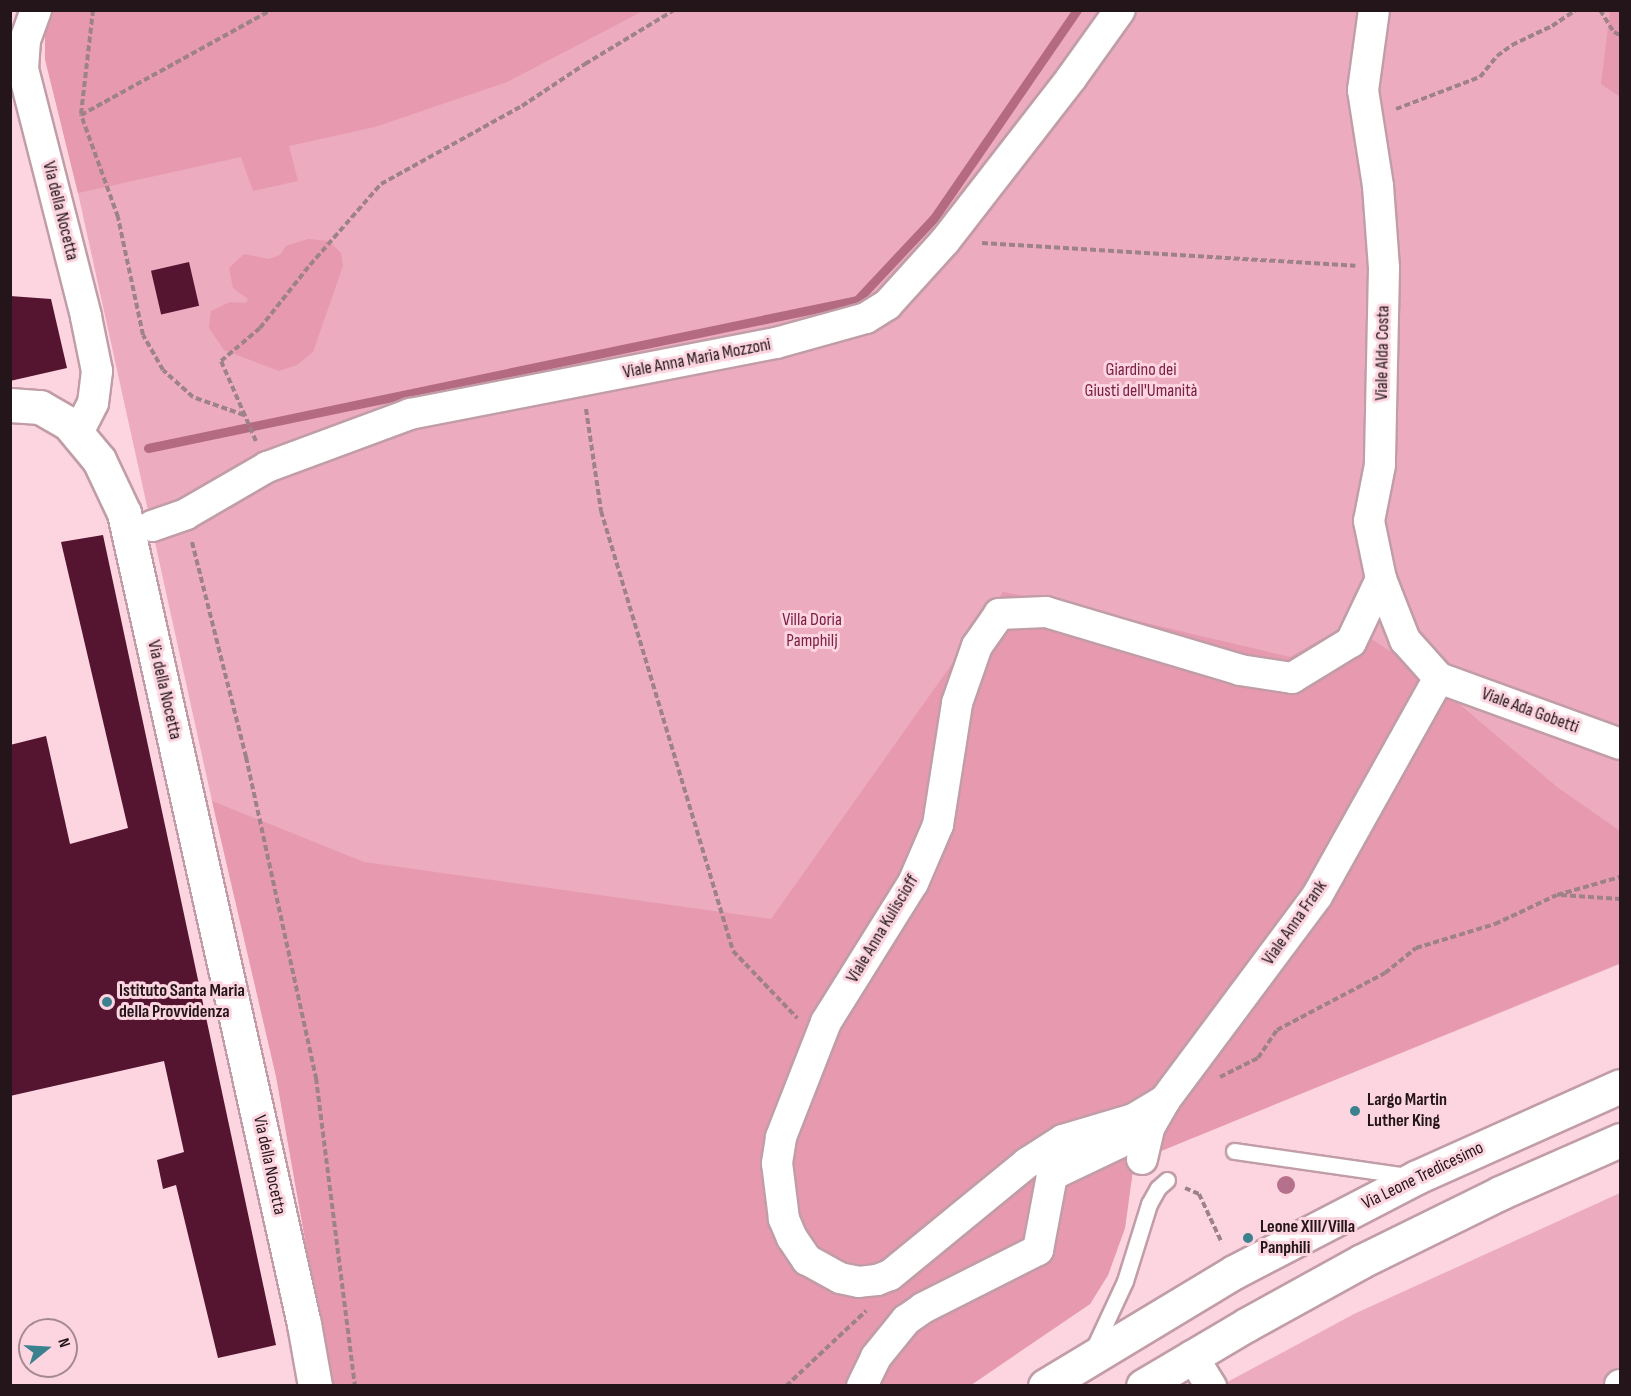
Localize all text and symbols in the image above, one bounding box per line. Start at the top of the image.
street label: Via della Nocetta [37,159,83,263]
street label: Viale Alda Costa [1371,305,1395,401]
street label: Viale Anna Maria Mozzoni [621,334,773,384]
park label: Giardino dei Giusti dell'Umanità [1084,360,1198,403]
park label: Villa Doria Pamphilj [782,610,842,652]
street label: Via della Nocetta [142,638,186,742]
street label: Viale Ada Gobetti [1478,683,1582,739]
street label: Viale Anna Kuliscioff [842,871,924,987]
street label: Viale Anna Frank [1258,877,1332,969]
place label: Istituto Santa Maria della Provvidenza [119,981,245,1024]
marker: Istituto Santa Maria della Provvidenza [100,995,114,1009]
place label: Largo Martin Luther King [1367,1090,1447,1132]
marker: Largo Martin Luther King [1348,1104,1362,1118]
street label: Via della Nocetta [248,1113,290,1217]
street label: Via Leone Tredicesimo [1359,1137,1487,1215]
place label: Leone XIII/Villa Panphili [1260,1217,1355,1260]
marker: Leone XIII/Villa Panphili [1241,1231,1255,1245]
north arrow [18,1318,78,1378]
text: N [53,1336,74,1350]

